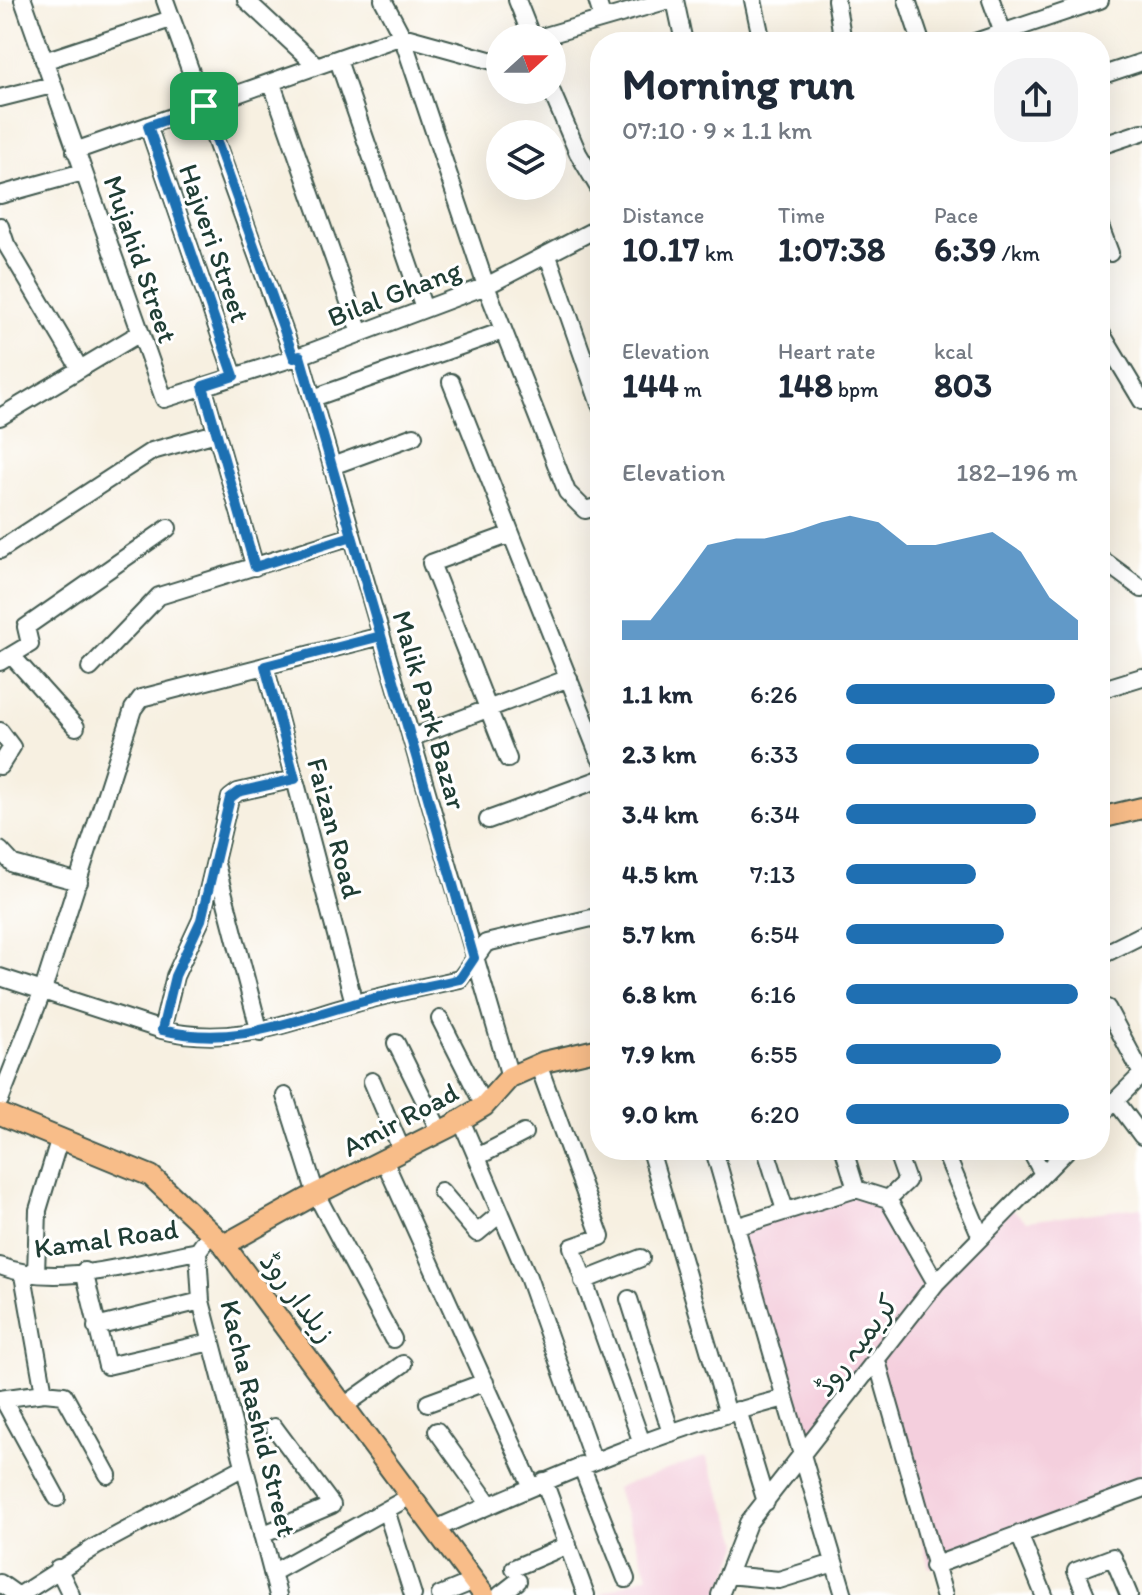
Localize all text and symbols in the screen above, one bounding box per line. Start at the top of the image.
north arrow [486,24,566,104]
map controls [486,24,566,200]
text: Morning run [622,57,855,110]
button: share [994,58,1078,142]
pin [170,72,238,140]
icon: arrive [182,84,226,128]
text: 07:10 · 9 × 1.1 km [622,114,812,146]
button: layers [486,120,566,200]
street label: Hajveri Street [172,159,258,327]
street label: Mujahid Street [96,171,186,347]
text: Distance [622,202,704,229]
text: Time [778,202,825,229]
text: Pace [934,202,978,229]
text: 10.17 [622,229,700,270]
text: 1:07:38 [778,229,885,270]
text: 6:39 [934,229,997,270]
text: km [700,240,734,267]
text: /km [997,240,1040,267]
street label: Bilal Ghang [323,252,466,334]
text: Elevation [622,338,709,365]
text: Heart rate [778,338,875,365]
text: kcal [934,338,973,365]
text: 144 [622,365,679,406]
text: 148 [778,365,833,406]
text: 803 [934,365,992,406]
text: m [679,376,702,403]
text: bpm [833,376,879,403]
text: Elevation [622,456,725,488]
text: 182–196 m [956,456,1078,488]
street label: Malik Park Bazar [385,607,475,813]
text: 1.1 km [622,678,693,710]
text: 6:26 [750,678,798,710]
text: 2.3 km [622,738,696,770]
text: 6:33 [750,738,798,770]
street label: Faizan Road [300,754,370,902]
text: 3.4 km [622,798,698,830]
text: 6:34 [750,798,800,830]
text: 4.5 km [622,858,698,890]
text: 7:13 [750,858,796,890]
text: 5.7 km [622,918,695,950]
text: 6:54 [750,918,799,950]
text: 6.8 km [622,978,697,1010]
text: 6:16 [750,978,796,1010]
text: 7.9 km [622,1038,695,1070]
text: 6:55 [750,1038,797,1070]
street label: Amir Road [336,1074,464,1164]
text: 9.0 km [622,1098,698,1130]
text: 6:20 [750,1098,800,1130]
street label: Kamal Road [32,1211,180,1265]
street label: زیلدار روڈ [253,1245,343,1349]
street label: کریمیہ روڈ [807,1287,905,1403]
street label: Kacha Rashid Street [213,1296,305,1540]

